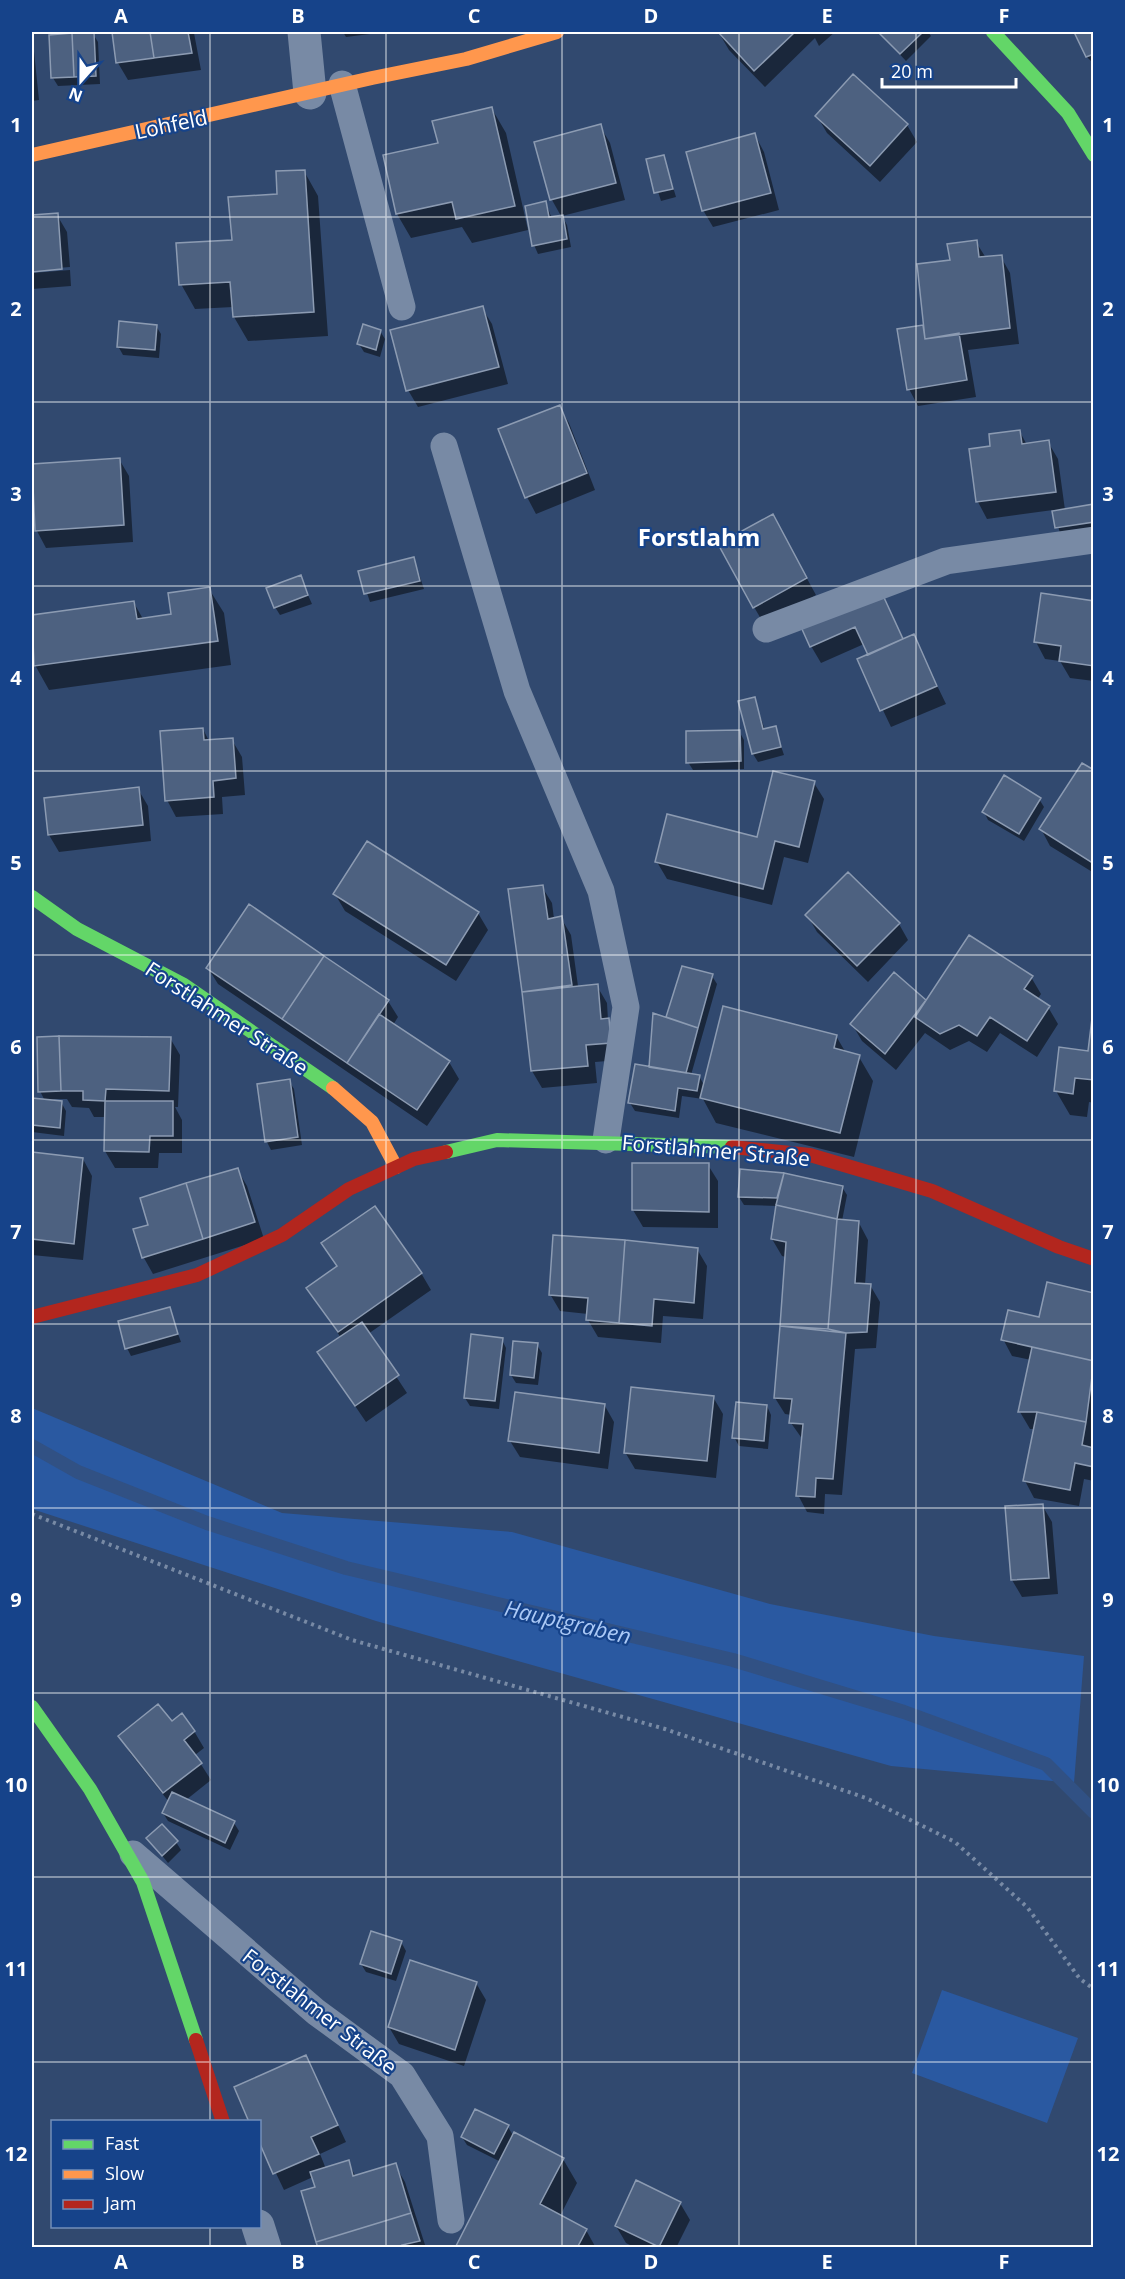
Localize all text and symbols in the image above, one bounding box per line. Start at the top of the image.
text: A [114,2,128,29]
text: B [291,2,305,29]
text: C [468,2,481,29]
text: D [644,2,658,29]
text: E [821,2,833,29]
text: F [999,2,1009,29]
north arrow [51,51,111,111]
scale bar [882,51,1016,89]
text: 20 m [891,59,933,83]
text: N [66,82,86,108]
street label: Lohfeld [132,103,210,145]
text: 1 [10,111,22,138]
text: 1 [1102,111,1114,138]
text: 2 [10,295,22,322]
text: 2 [1102,295,1114,322]
text: 3 [10,480,22,507]
text: 3 [1102,480,1114,507]
district label: Forstlahm [638,520,760,553]
text: 4 [10,664,22,691]
text: 4 [1102,664,1114,691]
text: 5 [10,849,22,876]
text: 5 [1102,849,1114,876]
street label: Forstlahmer Straße [140,955,314,1081]
text: 6 [10,1033,22,1060]
text: 6 [1102,1033,1114,1060]
street label: Forstlahmer Straße [621,1128,811,1172]
text: 7 [10,1218,22,1245]
text: 7 [1102,1218,1114,1245]
text: 8 [10,1402,22,1429]
text: 8 [1102,1402,1114,1429]
text: 9 [10,1586,22,1613]
text: 9 [1102,1586,1114,1613]
water label: Hauptgraben [502,1592,634,1650]
text: 10 [5,1771,27,1798]
text: 10 [1097,1771,1119,1798]
street label: Forstlahmer Straße [237,1942,403,2080]
text: 11 [5,1955,27,1982]
text: 11 [1097,1955,1119,1982]
legend [51,2120,261,2228]
text: Fast [105,2131,139,2155]
text: 12 [5,2140,27,2167]
text: 12 [1097,2140,1119,2167]
text: Slow [105,2161,144,2185]
text: Jam [103,2191,137,2215]
text: A [114,2248,128,2275]
text: B [291,2248,305,2275]
text: C [468,2248,481,2275]
text: D [644,2248,658,2275]
text: E [821,2248,833,2275]
text: F [999,2248,1009,2275]

